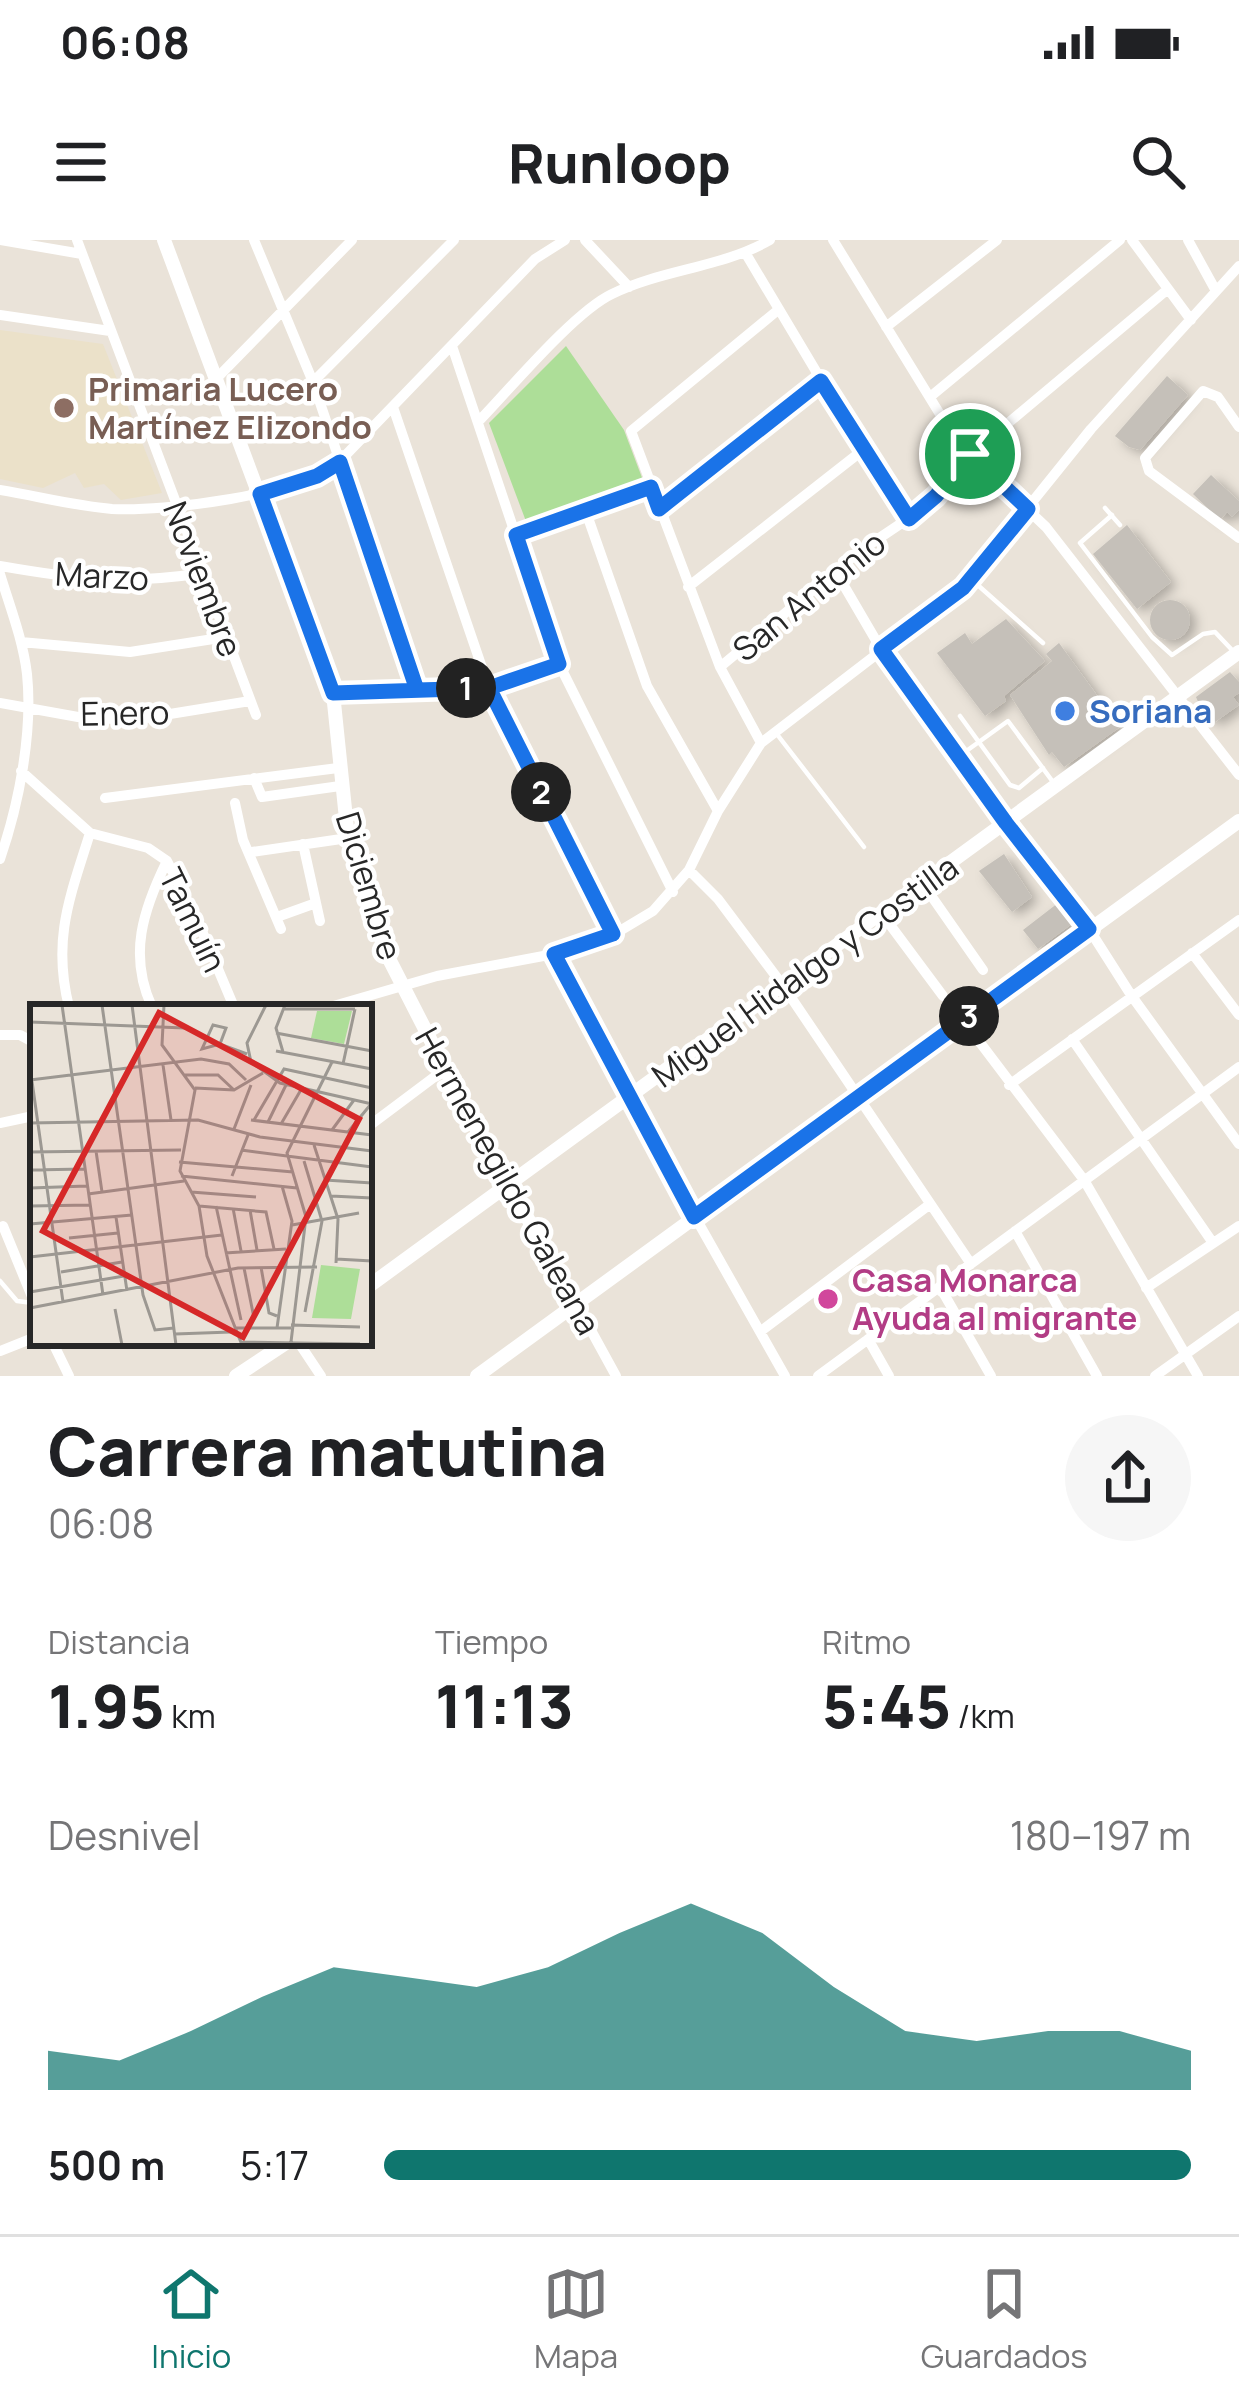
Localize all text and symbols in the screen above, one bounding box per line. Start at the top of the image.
text: 06:08 [60,11,190,73]
text: Runloop [508,125,731,199]
icon: menu [48,129,114,195]
icon: search [1125,129,1191,195]
place label: Primaria Lucero Martínez Elizondo [88,366,372,449]
marker: Primaria Lucero Martínez Elizondo [51,395,77,421]
pin [919,403,1021,505]
icon: arrive [937,421,1003,487]
street label: Noviembre [153,495,254,663]
street label: San Antonio [723,520,894,671]
street label: Marzo [54,551,150,600]
pin: 1 [436,658,496,718]
text: 1 [459,665,473,710]
place label: Soriana [1089,688,1212,733]
street label: Enero [80,689,170,736]
marker: Soriana [1052,698,1078,724]
pin: 2 [511,762,571,822]
text: 2 [531,769,551,814]
street label: Diciembre [326,806,413,965]
street label: Miguel Hidalgo y Costilla [642,844,967,1097]
street label: Tamuín [149,860,238,979]
pin: 3 [939,986,999,1046]
text: 3 [959,993,979,1038]
inset map [30,1004,372,1346]
street label: Hermenegildo Galeana [405,1019,612,1342]
place label: Casa Monarca Ayuda al migrante [852,1257,1137,1340]
marker: Casa Monarca Ayuda al migrante [815,1286,841,1312]
text: Carrera matutina [48,1406,607,1496]
button: share [1065,1415,1191,1541]
text: 06:08 [48,1496,154,1550]
text: Distancia [48,1619,190,1664]
text: Tiempo [435,1619,548,1664]
text: Ritmo [822,1619,911,1664]
text: 1.95 [48,1664,165,1746]
text: 11:13 [435,1664,574,1746]
text: 5:45 [822,1664,951,1746]
text: km [165,1693,216,1738]
text: /km [951,1693,1015,1738]
text: Desnivel [48,1808,201,1862]
text: 180–197 m [1010,1808,1191,1862]
text: 500 m [48,2138,165,2192]
text: 5:17 [240,2138,309,2192]
tab: Inicio [151,2261,231,2378]
tab: Mapa [534,2261,618,2378]
tab: Guardados [921,2261,1088,2378]

